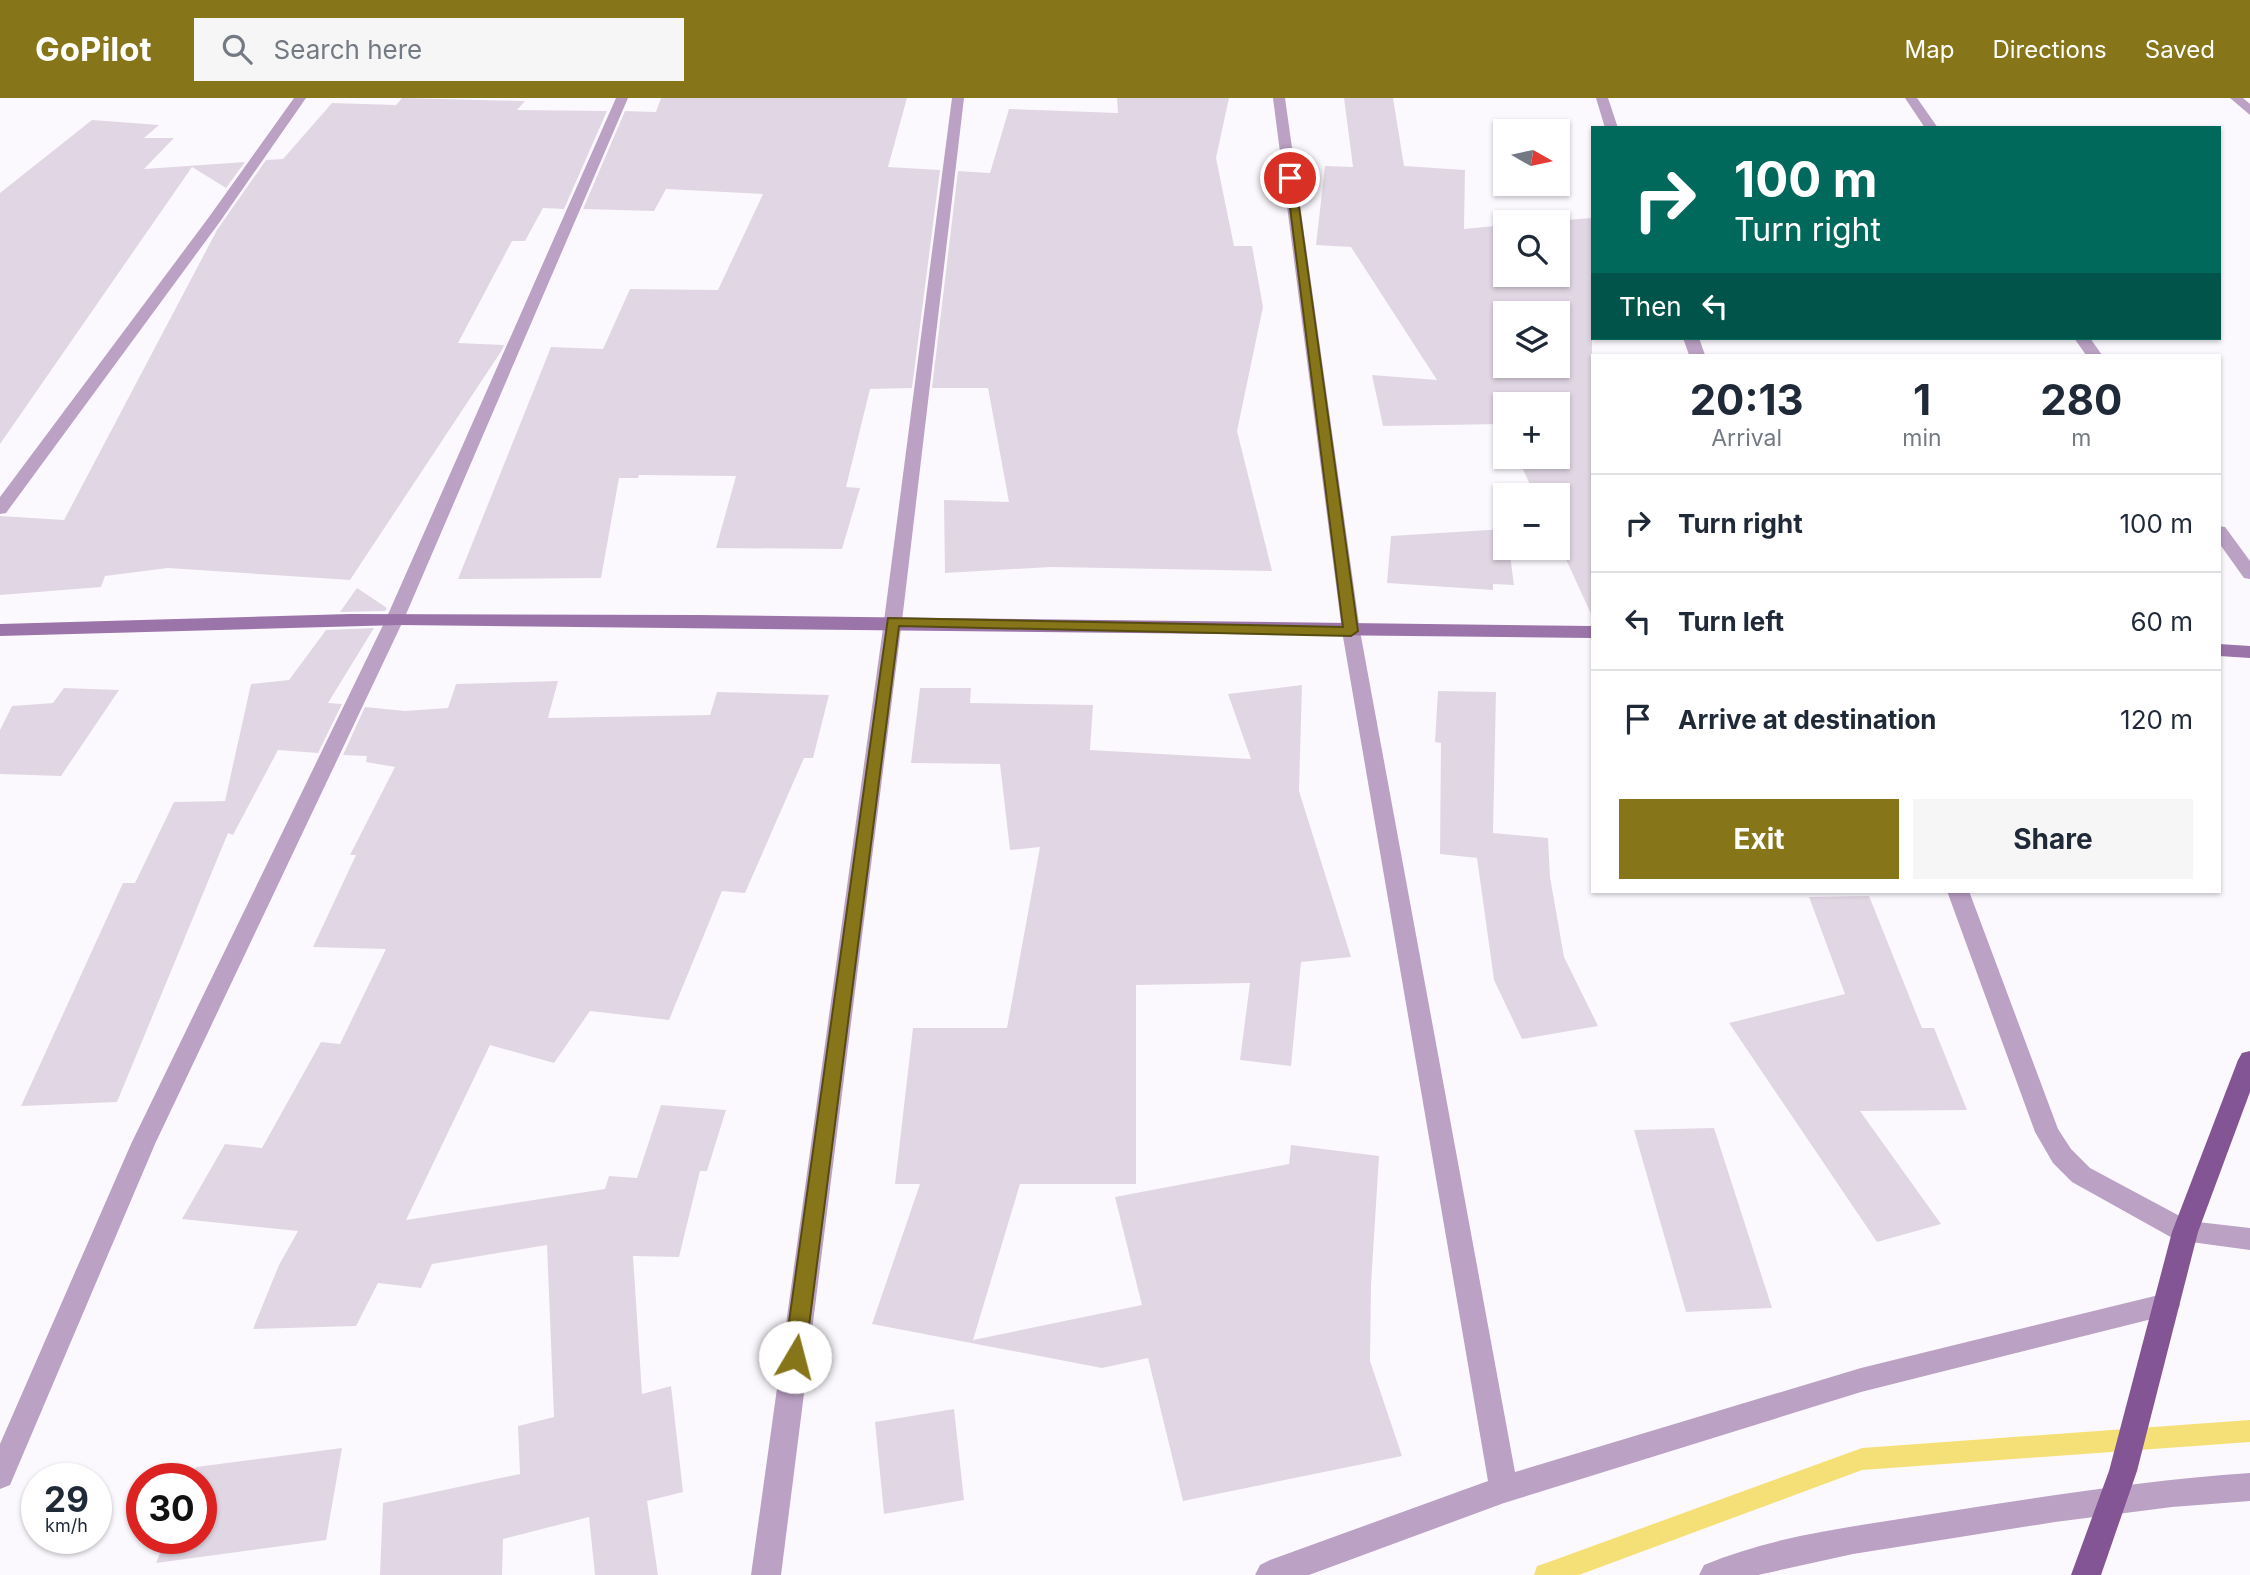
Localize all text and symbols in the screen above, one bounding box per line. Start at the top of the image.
search box [194,18,684,81]
text: GoPilot [35,29,152,69]
icon: search [218,30,256,68]
text: Search here [274,34,422,65]
text: Map [1905,35,1954,64]
text: Directions [1992,35,2107,64]
text: Saved [2145,35,2215,64]
north arrow [1493,119,1570,196]
map controls [1493,119,1570,560]
pin [1260,148,1320,208]
text: 100 m [1734,150,1878,209]
icon: right [1619,154,1710,245]
icon: arrive [1271,159,1309,197]
button: search [1493,210,1570,287]
text: Turn right [1734,210,1881,249]
icon: left [1696,287,1734,325]
text: Then [1619,291,1682,322]
button: layers [1493,301,1570,378]
text: 20:13 [1690,374,1804,425]
text: 1 [1913,374,1931,425]
text: 280 [2040,374,2122,425]
button: + [1493,392,1570,469]
text: Arrival [1711,424,1782,452]
text: min [1902,424,1942,452]
text: m [2071,424,2091,452]
button: − [1493,483,1570,560]
icon: right [1619,504,1657,542]
text: Turn right [1678,508,1803,539]
text: 100 m [2120,508,2193,539]
icon: left [1619,602,1657,640]
text: Turn left [1678,606,1784,637]
text: 60 m [2130,606,2193,637]
icon: arrive [1619,700,1657,738]
text: Arrive at destination [1678,704,1937,735]
text: 120 m [2120,704,2193,735]
button: Exit [1619,799,1899,879]
button: Share [1913,799,2193,879]
position arrow [758,1320,832,1394]
speed limit sign: 30 [126,1463,217,1554]
text: 29 [44,1478,89,1520]
text: km/h [45,1515,88,1536]

